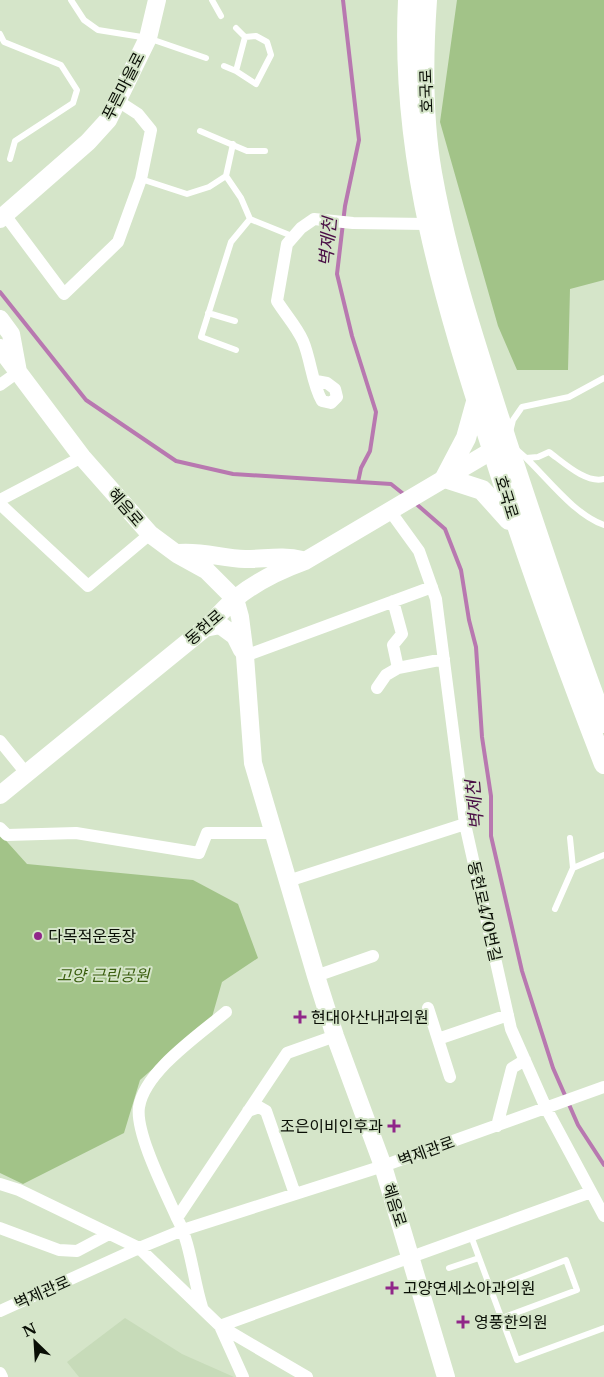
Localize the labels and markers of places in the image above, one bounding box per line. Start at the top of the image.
place label: 다목적운동장 [48,926,137,946]
marker: 다목적운동장 [32,930,44,942]
place label: 현대아산내과의원 [311,1007,429,1027]
marker: 현대아산내과의원 [293,1010,307,1024]
place label: 조은이비인후과 [280,1116,383,1136]
marker: 조은이비인후과 [387,1119,401,1133]
place label: 고양연세소아과의원 [403,1278,535,1298]
marker: 고양연세소아과의원 [385,1281,399,1295]
place label: 영풍한의원 [474,1312,548,1332]
marker: 영풍한의원 [456,1315,470,1329]

